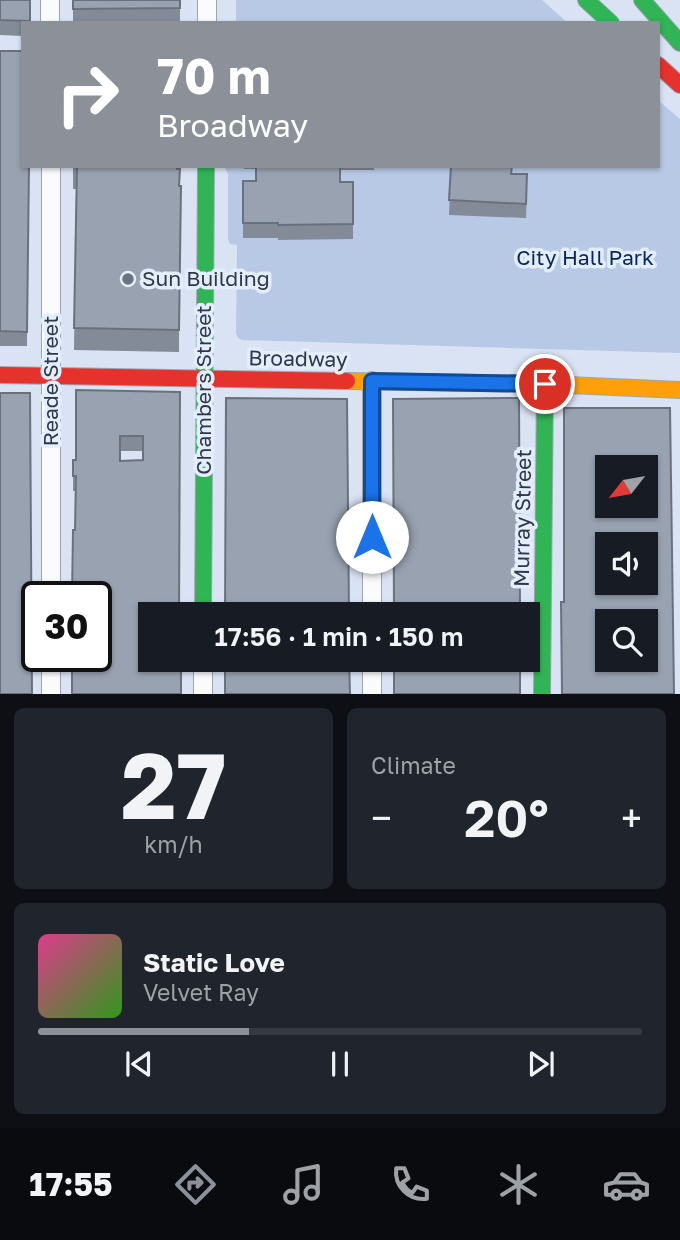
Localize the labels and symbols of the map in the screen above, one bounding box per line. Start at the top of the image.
park label: City Hall Park [516,244,654,270]
place label: Sun Building [142,265,270,291]
marker: Sun Building [120,271,136,287]
street label: Chambers Street [190,305,216,475]
street label: Reade Street [37,316,63,446]
street label: Broadway [248,344,348,372]
pin [515,354,575,414]
street label: Murray Street [508,449,536,587]
north arrow [595,455,658,518]
position arrow [335,500,409,574]
speed limit sign: 30 [21,581,112,672]

